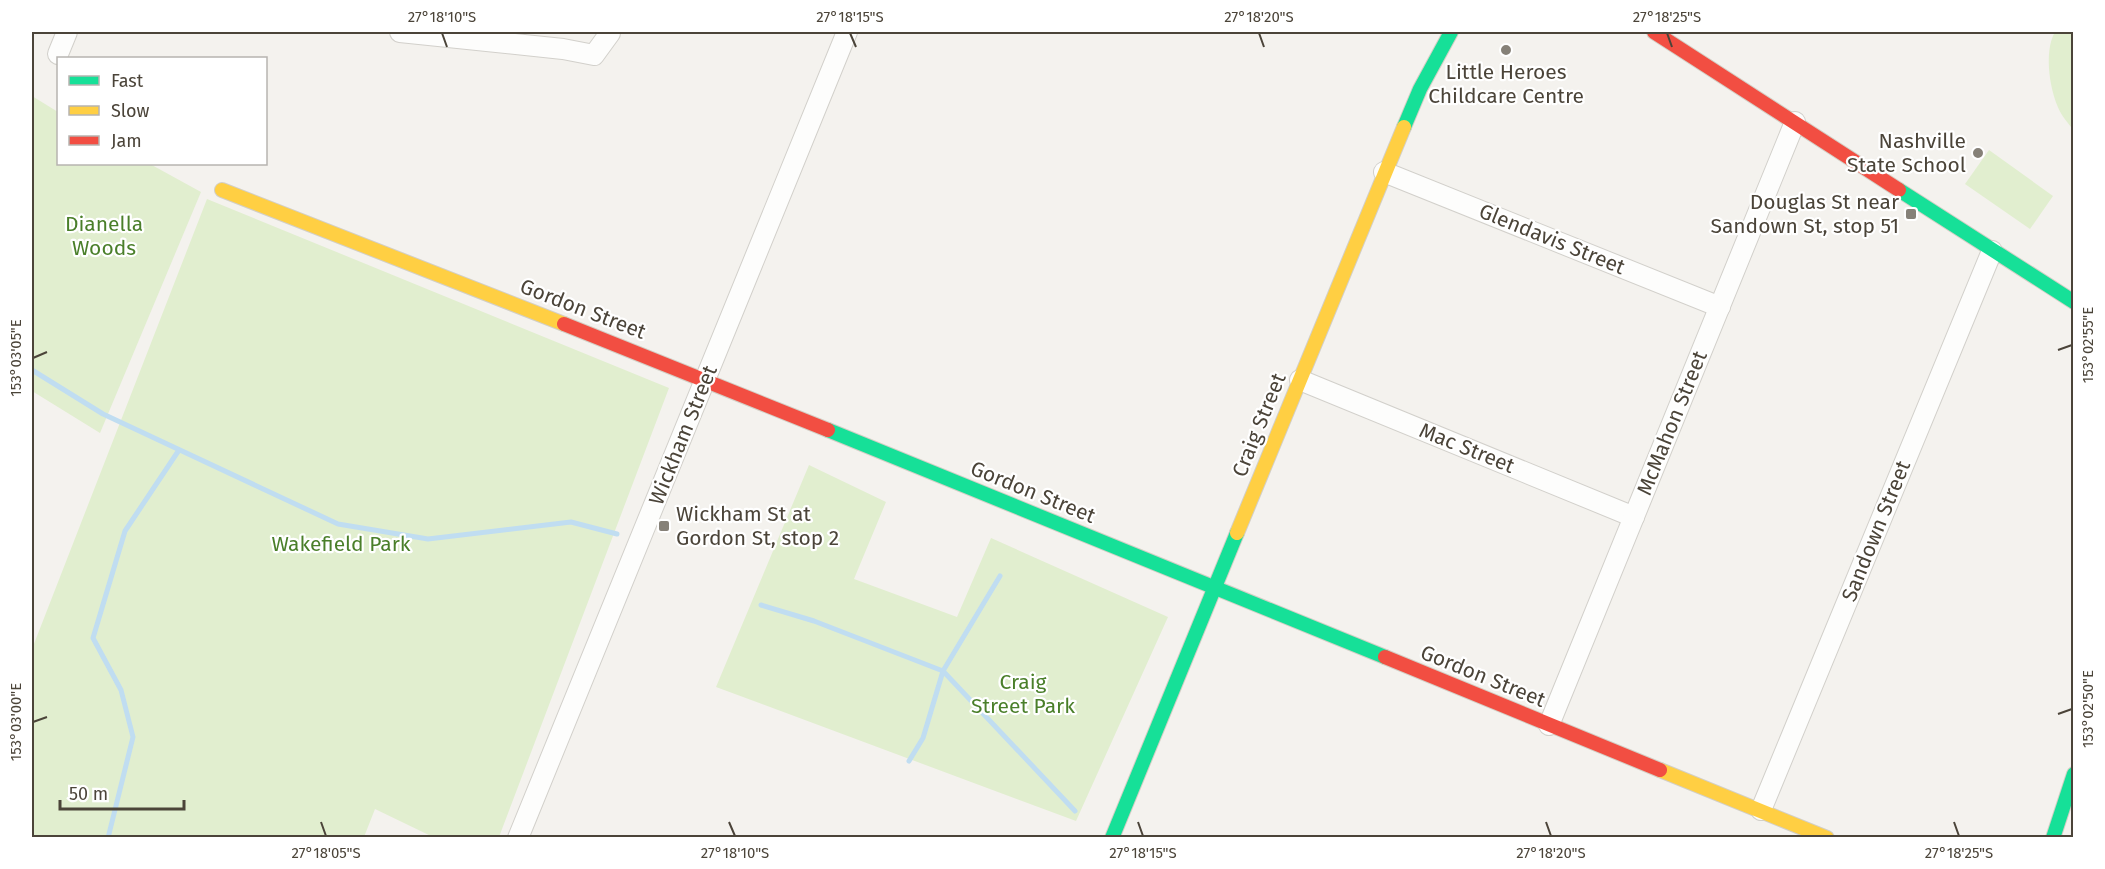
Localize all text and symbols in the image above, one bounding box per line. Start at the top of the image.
text: 27°18'10"S [408,8,476,26]
text: 27°18'15"S [816,8,884,26]
text: 27°18'20"S [1224,8,1294,26]
text: 27°18'25"S [1633,8,1701,26]
marker: Little Heroes Childcare Centre [1499,43,1513,57]
legend [57,57,267,165]
place label: Little Heroes Childcare Centre [1428,59,1584,109]
text: Fast [111,70,144,92]
text: Slow [111,100,150,122]
place label: Nashville State School [1847,128,1966,178]
text: Jam [111,130,142,152]
marker: Nashville State School [1971,146,1985,160]
place label: Douglas St near Sandown St, stop 51 [1710,189,1899,239]
street label: Glendavis Street [1475,198,1629,280]
marker: Douglas St near Sandown St, stop 51 [1904,207,1918,221]
park label: Dianella Woods [65,211,143,261]
street label: Gordon Street [516,273,650,345]
text: 153°02'55"E [2079,307,2097,383]
text: 153°03'05"E [7,319,25,397]
street label: McMahon Street [1631,347,1713,499]
street label: Wickham Street [643,361,723,509]
street label: Craig Street [1226,369,1292,481]
street label: Mac Street [1416,417,1519,479]
street label: Gordon Street [967,455,1100,529]
street label: Sandown Street [1836,456,1916,605]
place label: Wickham St at Gordon St, stop 2 [676,501,839,551]
marker: Wickham St at Gordon St, stop 2 [657,519,671,533]
park label: Wakefield Park [271,531,411,557]
street label: Gordon Street [1417,639,1550,713]
park label: Craig Street Park [971,669,1075,719]
text: 153°02'50"E [2079,670,2097,748]
text: 153°03'00"E [7,683,25,761]
scale bar [60,773,184,811]
text: 50 m [69,783,108,805]
text: 27°18'05"S [291,844,361,862]
text: 27°18'10"S [701,844,769,862]
text: 27°18'15"S [1109,844,1177,862]
text: 27°18'20"S [1516,844,1586,862]
text: 27°18'25"S [1925,844,1993,862]

